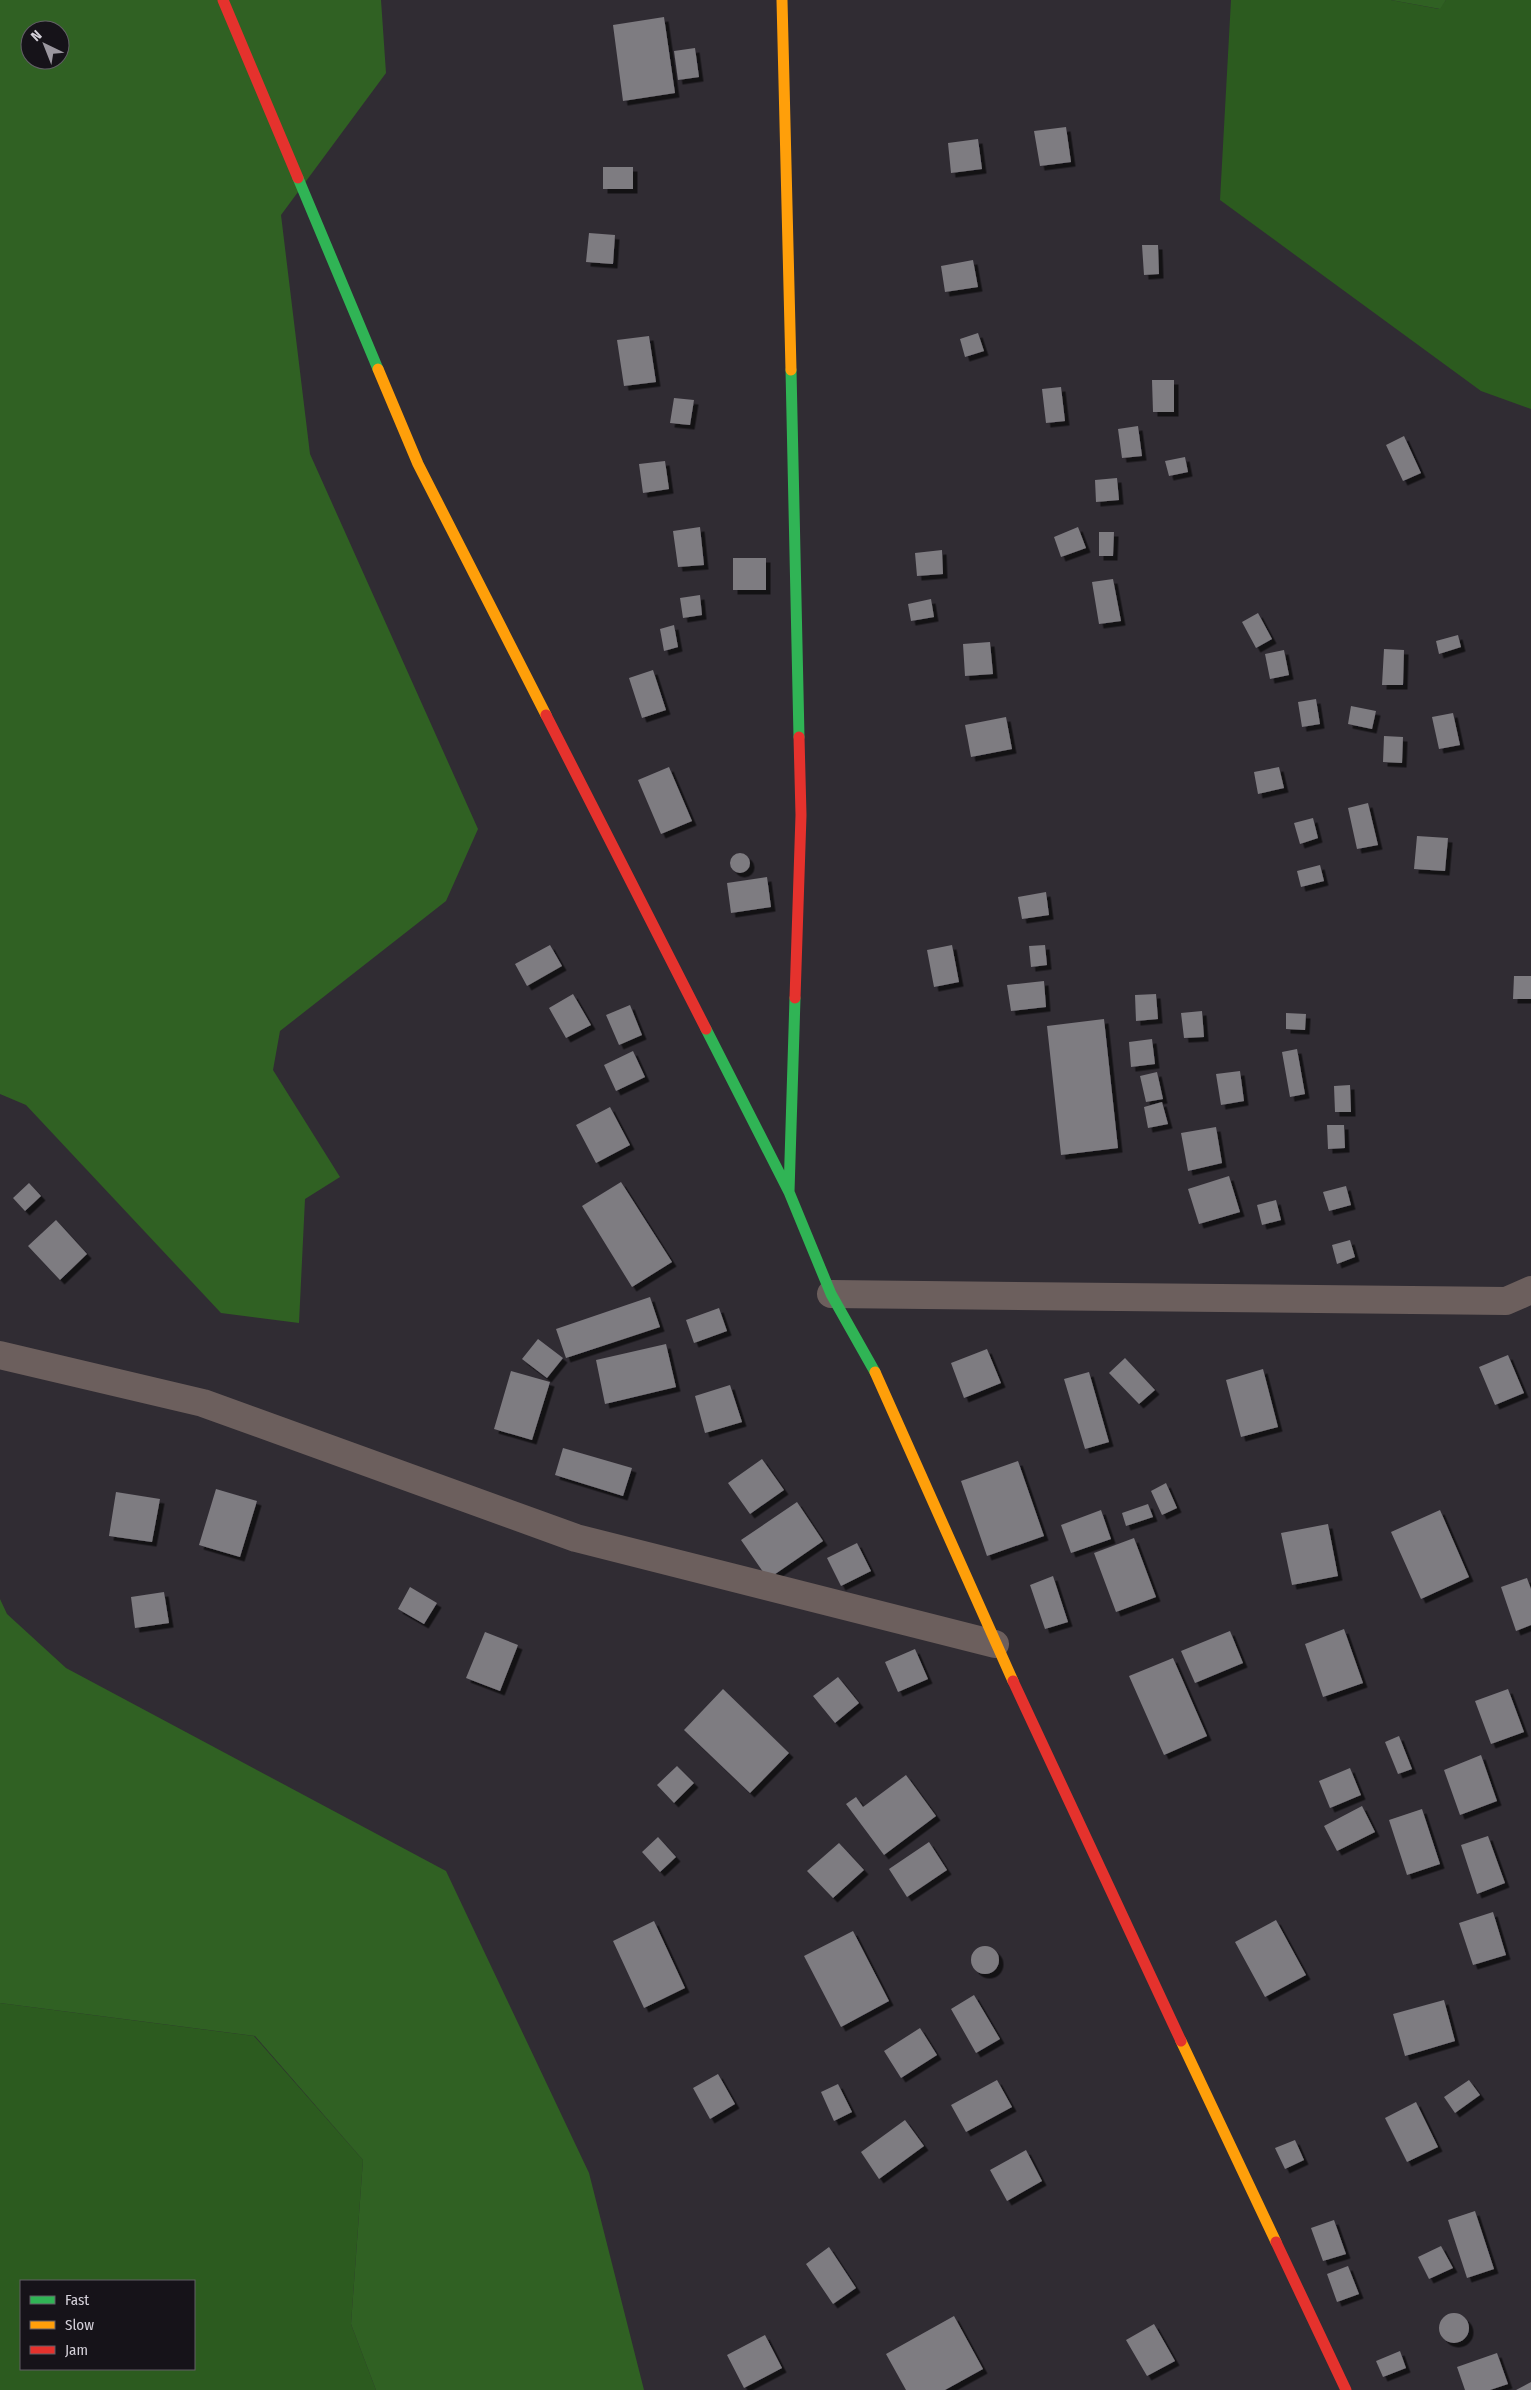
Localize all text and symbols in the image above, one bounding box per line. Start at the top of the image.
north arrow [20,20,70,70]
text: N [28,27,45,45]
legend [20,2280,195,2370]
text: Fast [65,2291,89,2309]
text: Slow [65,2316,94,2334]
text: Jam [65,2341,88,2359]

